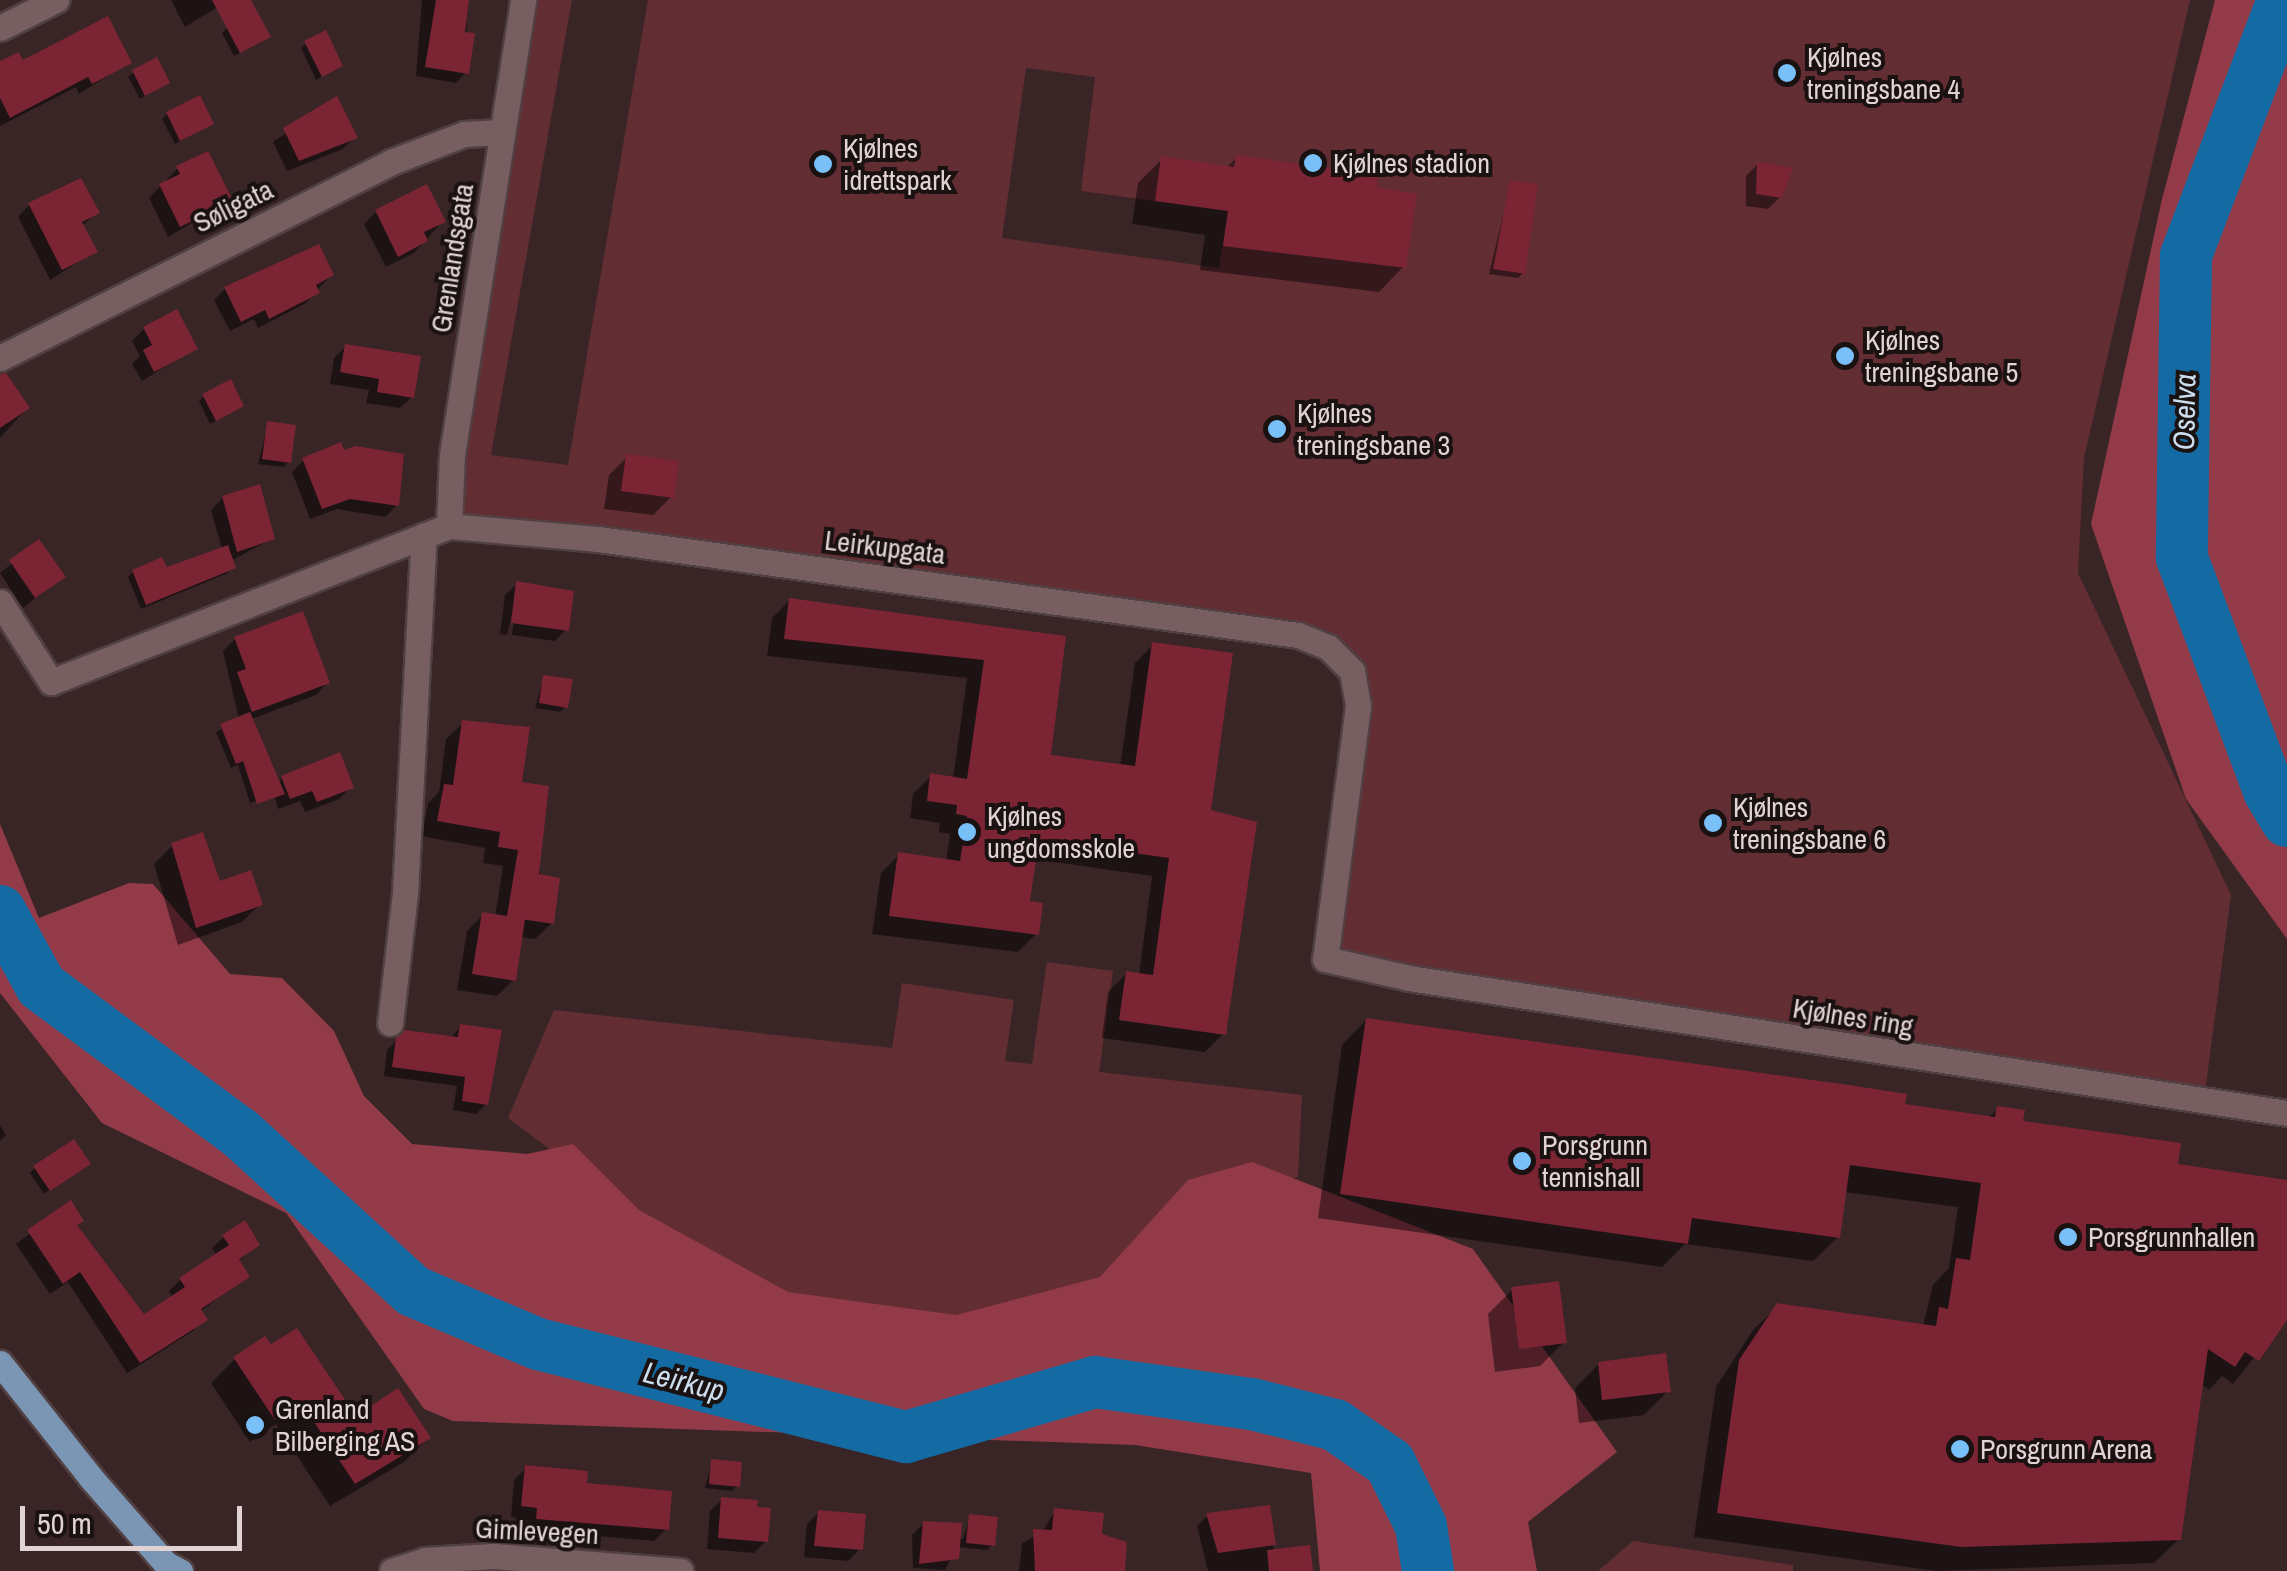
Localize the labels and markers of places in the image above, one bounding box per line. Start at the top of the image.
place label: Kjølnes treningsbane 4 [1807,40,1960,106]
marker: Kjølnes treningsbane 4 [1776,62,1798,84]
place label: Kjølnes idrettspark [843,131,951,197]
place label: Kjølnes stadion [1333,146,1490,180]
marker: Kjølnes stadion [1302,152,1324,174]
marker: Kjølnes idrettspark [812,153,834,175]
place label: Kjølnes treningsbane 5 [1865,323,2018,389]
marker: Kjølnes treningsbane 5 [1834,345,1856,367]
place label: Kjølnes treningsbane 3 [1297,396,1450,462]
marker: Kjølnes treningsbane 3 [1266,418,1288,440]
place label: Kjølnes treningsbane 6 [1733,790,1886,856]
place label: Kjølnes ungdomsskole [987,799,1135,865]
marker: Kjølnes treningsbane 6 [1702,812,1724,834]
marker: Kjølnes ungdomsskole [956,821,978,843]
place label: Porsgrunn tennishall [1542,1128,1648,1194]
marker: Porsgrunn tennishall [1511,1150,1533,1172]
place label: Porsgrunnhallen [2088,1220,2255,1254]
marker: Porsgrunnhallen [2057,1226,2079,1248]
place label: Grenland Bilberging AS [275,1392,417,1458]
marker: Grenland Bilberging AS [244,1414,266,1436]
place label: Porsgrunn Arena [1980,1432,2154,1466]
marker: Porsgrunn Arena [1949,1438,1971,1460]

